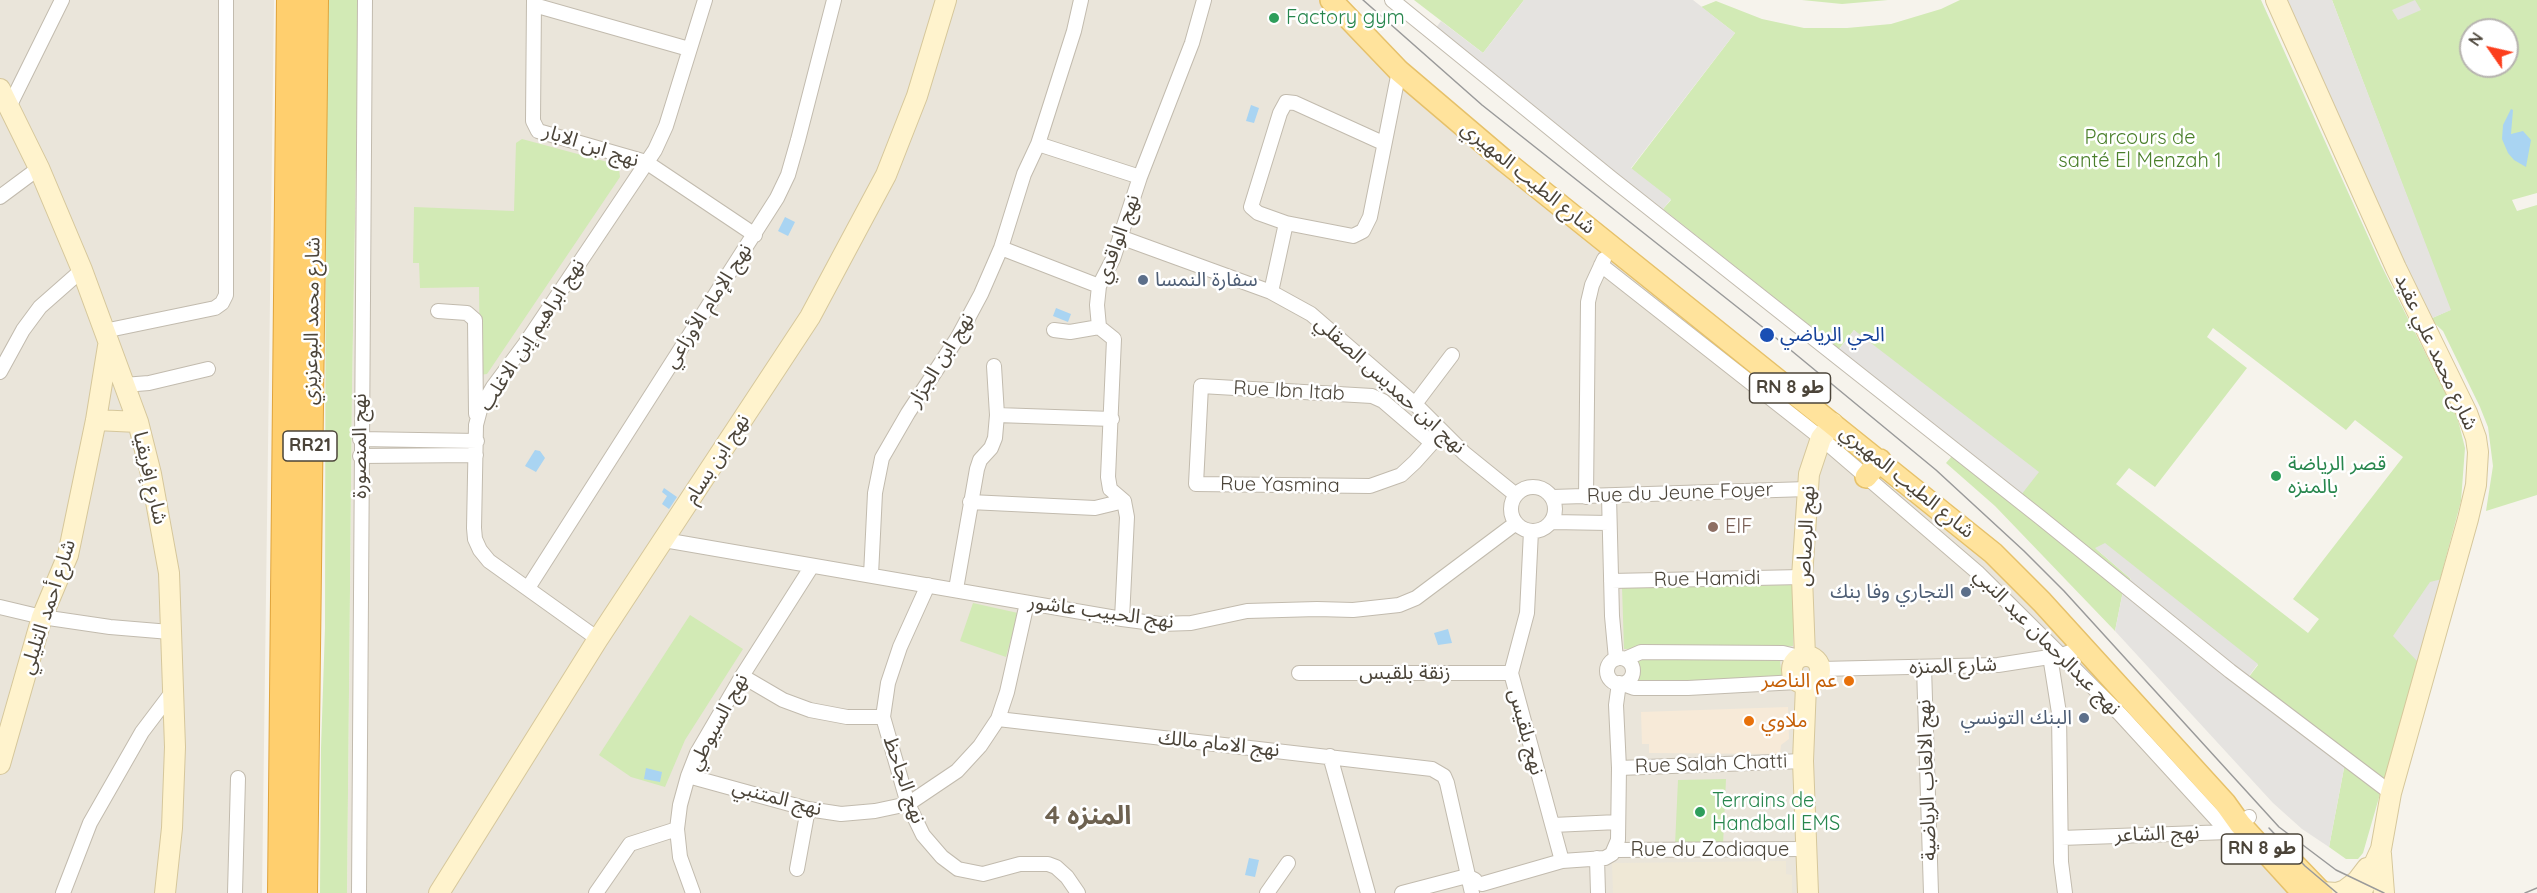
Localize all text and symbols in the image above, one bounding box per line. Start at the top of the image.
place label: Factory gym [1286,6,1405,30]
marker: Factory gym [1267,11,1281,25]
north arrow [2459,18,2519,78]
text: N [2464,29,2487,50]
street label: شارع الطيب المهيري [1456,117,1600,239]
street label: نهج ابن الابار [540,119,642,173]
park label: Parcours de santé El Menzah 1 [2058,126,2222,173]
street label: نهج الواقدي [1091,191,1145,287]
street label: شارع محمد البوعزيزي [299,237,325,405]
street label: نهج الإمام الأوزاعي [659,239,757,373]
street label: نهج ابراهيم إبن الاغلب [474,255,590,415]
place label: سفارة النمسا [1155,268,1258,292]
street label: شارع محمد علي عقيد [2389,270,2483,434]
marker: سفارة النمسا [1136,273,1150,287]
street label: نهج ابن الجزار [903,309,979,411]
street label: نهج ابن حمديس الصقلي [1310,311,1470,459]
place label: الحي الرياضي [1780,323,1885,347]
marker: الحي الرياضي [1758,326,1776,344]
road number: RN 8 طو [1750,373,1830,403]
street label: Rue Ibn Itab [1233,376,1345,406]
street label: نهج المنصورة [348,393,372,499]
street label: نهج ابن بسام [679,410,755,508]
street label: شارع الطيب المهيري [1835,421,1979,543]
street label: شارع إفريقيا [128,429,172,527]
road number: RR21 [283,431,337,461]
place label: قصر الرياضة بالمنزه [2288,452,2386,499]
marker: قصر الرياضة بالمنزه [2269,469,2283,483]
street label: Rue Yasmina [1220,472,1340,498]
street label: Rue du Jeune Foyer [1586,478,1774,508]
street label: نهج الرصاص [1791,485,1821,587]
place label: EIF [1725,515,1753,539]
marker: EIF [1706,520,1720,534]
street label: شارع أحمد التليلي [15,537,81,677]
street label: نهج عبدالرحمان عبد النبي [1968,563,2126,721]
street label: Rue Hamidi [1653,566,1761,592]
place label: التجاري وفا بنك [1830,580,1954,604]
marker: التجاري وفا بنك [1959,585,1973,599]
street label: نهج الحبيب عاشور [1027,590,1175,634]
street label: شارع المنزه [1909,652,1997,680]
street label: زنقة بلقيس [1359,661,1451,685]
place label: عم الناصر [1762,669,1837,693]
street label: نهج السيوطي [683,670,753,774]
marker: عم الناصر [1842,674,1856,688]
street label: نهج بلقيس [1503,686,1549,778]
street label: نهج الالعاب الرياضية [1912,699,1942,861]
place label: البنك التونسي [1960,706,2072,730]
place label: ملاوي [1761,709,1808,733]
marker: البنك التونسي [2077,711,2091,725]
marker: ملاوي [1742,714,1756,728]
street label: نهج الامام مالك [1157,726,1281,762]
street label: نهج الجاحظ [878,733,930,827]
street label: Rue Salah Chatti [1634,749,1788,779]
street label: نهج المتنبي [730,775,824,821]
place label: Terrains de Handball EMS [1712,789,1840,836]
district label: المنزه 4 [1045,800,1131,832]
marker: Terrains de Handball EMS [1693,805,1707,819]
street label: نهج الشاعر [2114,821,2200,847]
road number: RN 8 طو [2222,834,2302,864]
street label: Rue du Zodiaque [1631,838,1789,862]

